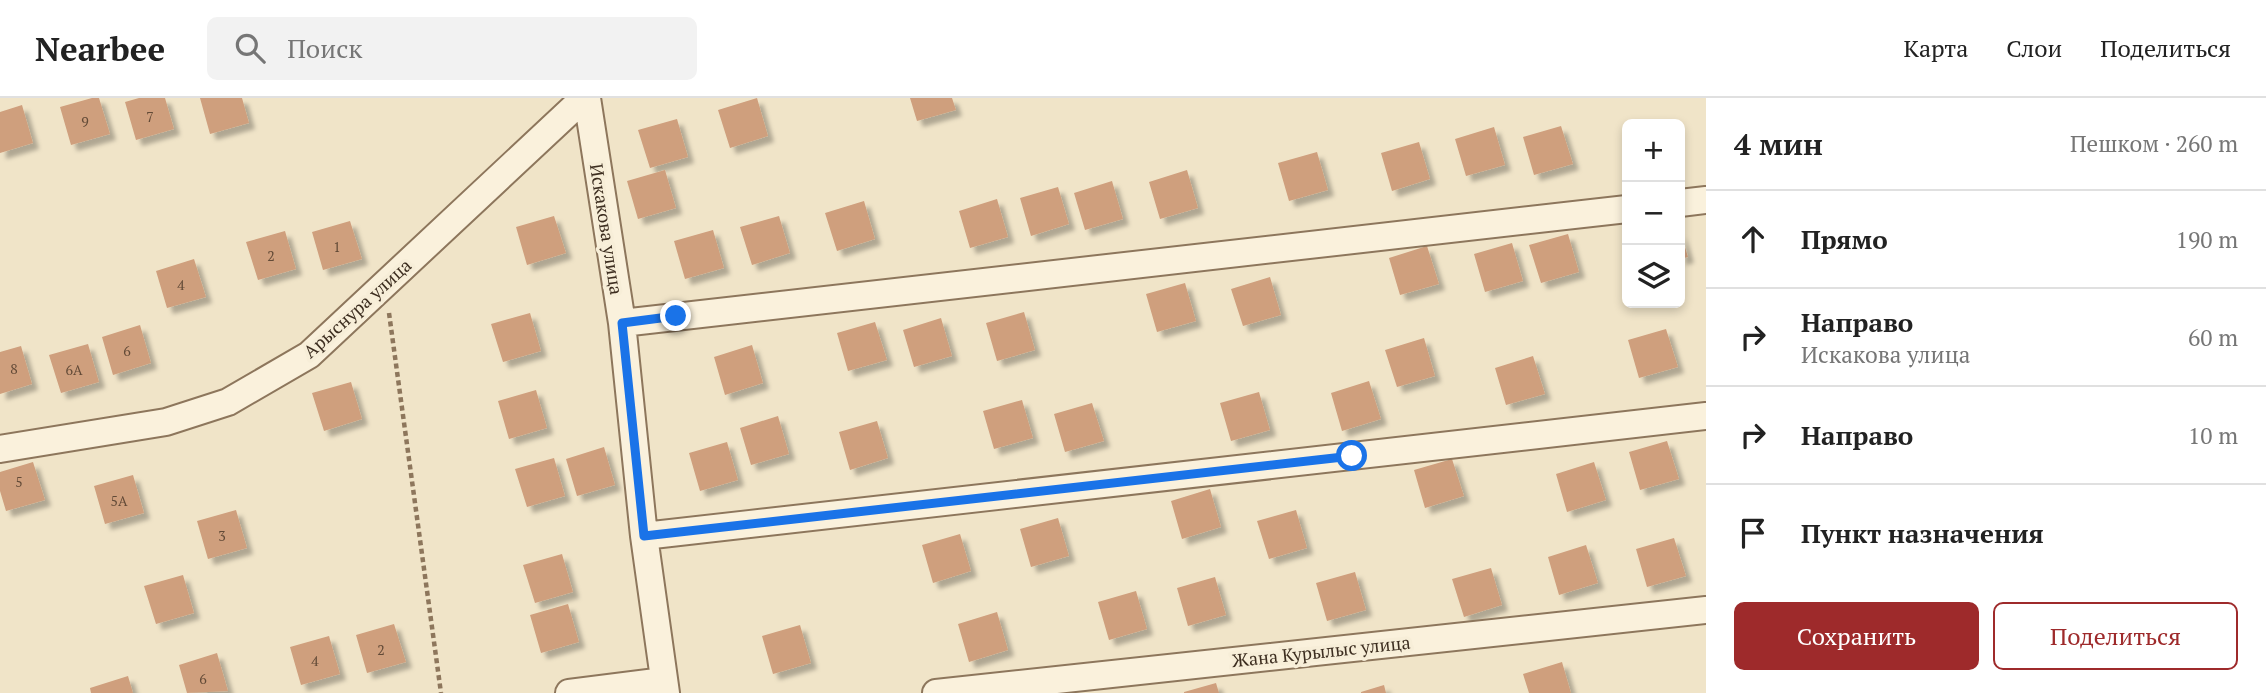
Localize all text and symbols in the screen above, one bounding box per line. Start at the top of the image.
search box [207,17,697,80]
text: Nearbee [35,27,165,70]
icon: search [231,29,269,67]
text: Поиск [287,31,362,65]
text: Карта [1903,32,1968,64]
text: Слои [2006,32,2062,64]
text: Поделиться [2100,32,2231,64]
house number: 7 [146,107,154,126]
house number: 9 [81,112,89,131]
map controls [1622,119,1685,308]
button: + [1622,119,1685,182]
text: 4 мин [1734,124,1823,164]
text: Пешком · 260 m [2070,128,2238,159]
street label: Искакова улица [585,162,629,296]
button: − [1622,182,1685,245]
icon: ahead [1734,220,1772,258]
text: Прямо [1801,222,1888,256]
text: 190 m [2176,224,2238,255]
house number: 1 [333,237,341,256]
button: layers [1622,245,1685,308]
house number: 2 [267,246,275,265]
street label: Арыснура улица [298,253,416,363]
house number: 4 [177,275,185,294]
route end [660,300,691,331]
text: Направо [1801,305,1913,339]
icon: right [1734,318,1772,356]
text: 60 m [2188,322,2238,353]
text: Искакова улица [1801,339,1970,370]
house number: 6 [123,341,131,360]
house number: 8 [10,359,18,378]
house number: 6А [65,360,83,379]
icon: right [1734,416,1772,454]
text: Направо [1801,418,1913,452]
text: 10 m [2188,420,2238,451]
route start [1336,440,1367,471]
house number: 5 [15,472,23,491]
house number: 5А [110,491,128,510]
icon: arrive [1734,514,1772,552]
text: Пункт назначения [1801,516,2044,550]
house number: 3 [218,526,226,545]
button: Сохранить [1734,602,1979,670]
button: Поделиться [1993,602,2238,670]
street label: Жана Курылыс улица [1231,630,1411,672]
house number: 2 [377,640,385,659]
house number: 4 [311,651,319,670]
house number: 6 [199,669,207,688]

